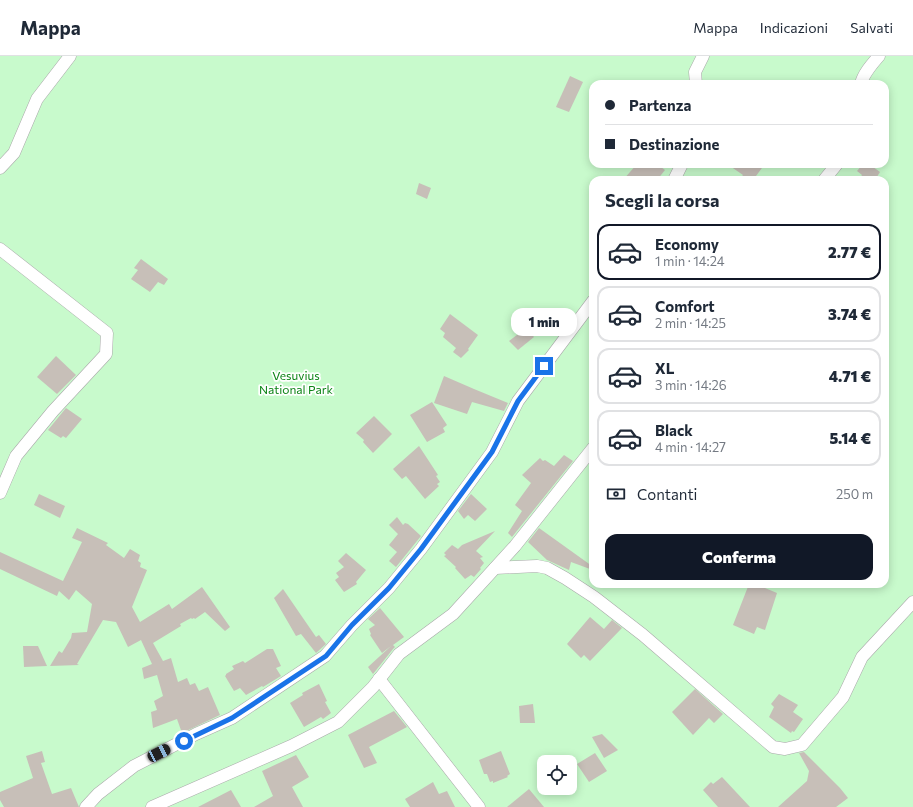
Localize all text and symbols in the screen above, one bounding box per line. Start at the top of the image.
text: Mappa [20,16,81,39]
text: Mappa [693,19,738,36]
text: Indicazioni [760,19,828,36]
text: Salvati [850,19,893,36]
text: Partenza [629,96,691,114]
text: Destinazione [629,135,719,153]
text: Scegli la corsa [605,189,720,211]
icon: car [607,234,643,270]
text: Economy [655,235,719,253]
text: 2.77 € [828,243,871,261]
text: 1 min · 14:24 [655,253,724,269]
icon: car [607,296,643,332]
text: Comfort [655,297,715,315]
text: 3.74 € [828,305,871,323]
callout: 1 min [511,308,577,336]
text: 1 min [528,314,560,330]
text: 2 min · 14:25 [655,315,726,331]
route end [535,357,553,375]
icon: car [607,358,643,394]
text: XL [655,359,674,377]
text: 4.71 € [829,367,871,385]
park label: Vesuvius National Park [259,368,334,396]
text: 3 min · 14:26 [655,377,727,393]
icon: car [607,420,643,456]
text: Black [655,421,693,439]
text: 5.14 € [829,429,871,447]
text: 4 min · 14:27 [655,439,726,455]
icon: cash [605,483,627,505]
text: Contanti [637,485,697,503]
text: 250 m [836,486,873,502]
button: Conferma [605,534,873,580]
route start [175,732,193,750]
car [146,742,172,764]
map controls [537,755,577,795]
button: locate [537,755,577,795]

